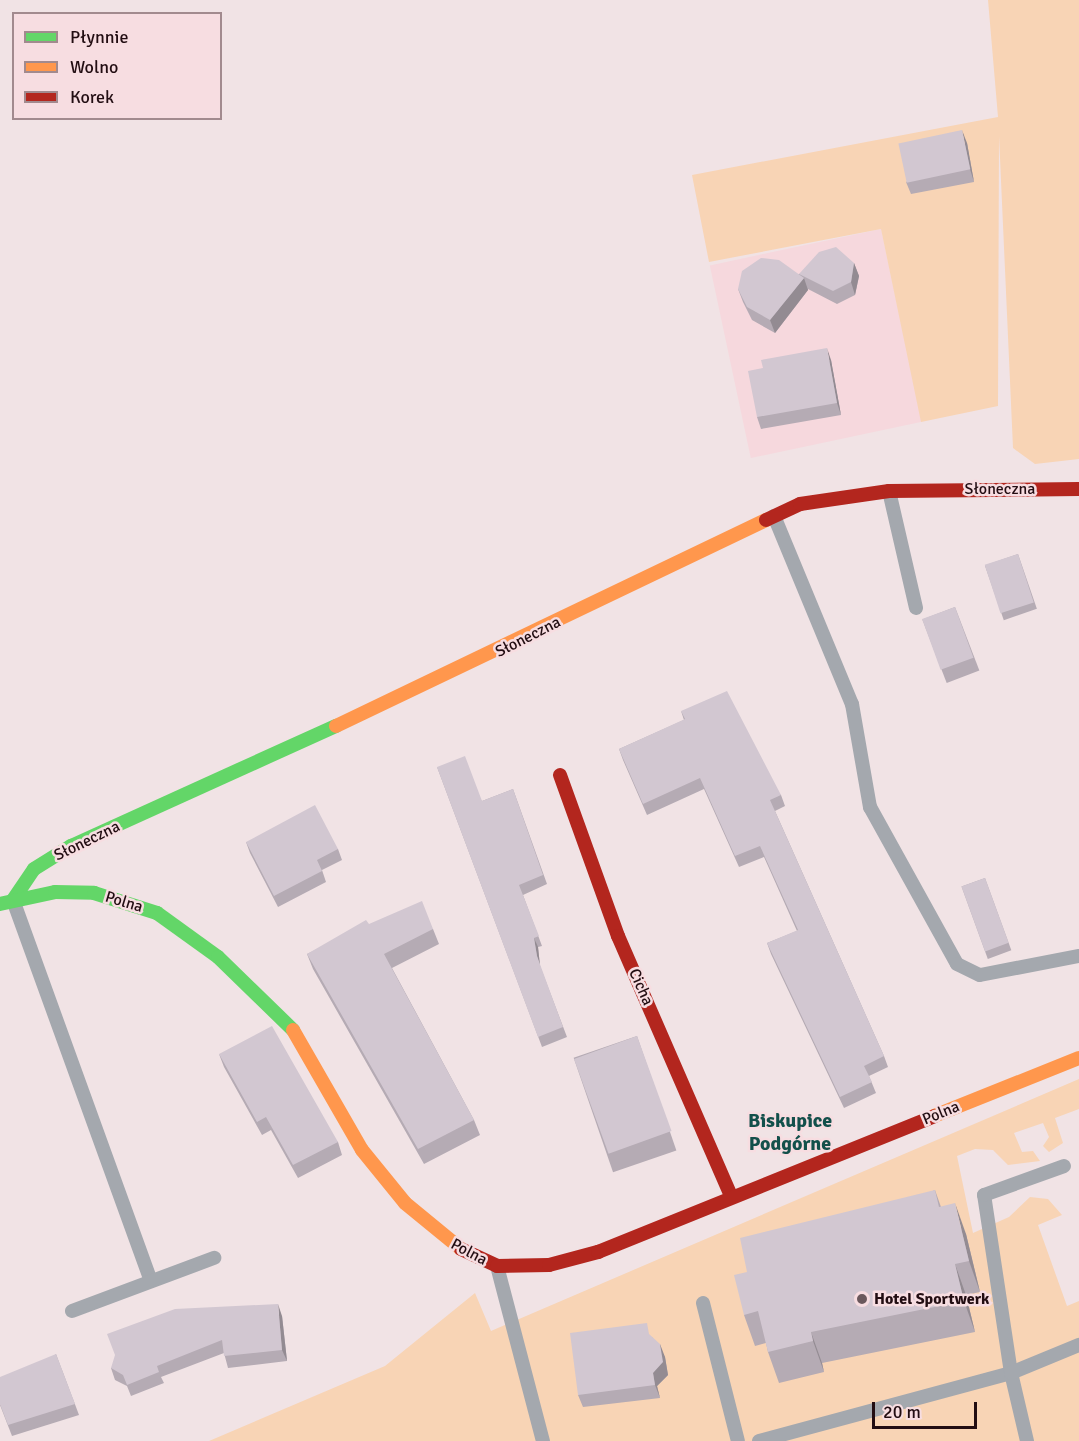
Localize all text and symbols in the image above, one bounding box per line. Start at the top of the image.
legend [12,12,222,120]
text: Płynnie [70,26,128,48]
text: Wolno [70,56,118,78]
text: Korek [70,86,114,108]
street label: Słoneczna [965,479,1035,499]
street label: Słoneczna [492,612,564,662]
street label: Słoneczna [51,817,123,865]
street label: Polna [103,887,145,917]
street label: Cicha [624,966,658,1008]
street label: Polna [920,1097,962,1129]
district label: Biskupice Podgórne [748,1109,832,1156]
street label: Polna [447,1234,491,1270]
place label: Hotel Sportwerk [874,1289,989,1309]
marker: Hotel Sportwerk [855,1292,869,1306]
scale bar [875,1390,980,1428]
text: 20 m [883,1401,921,1423]

